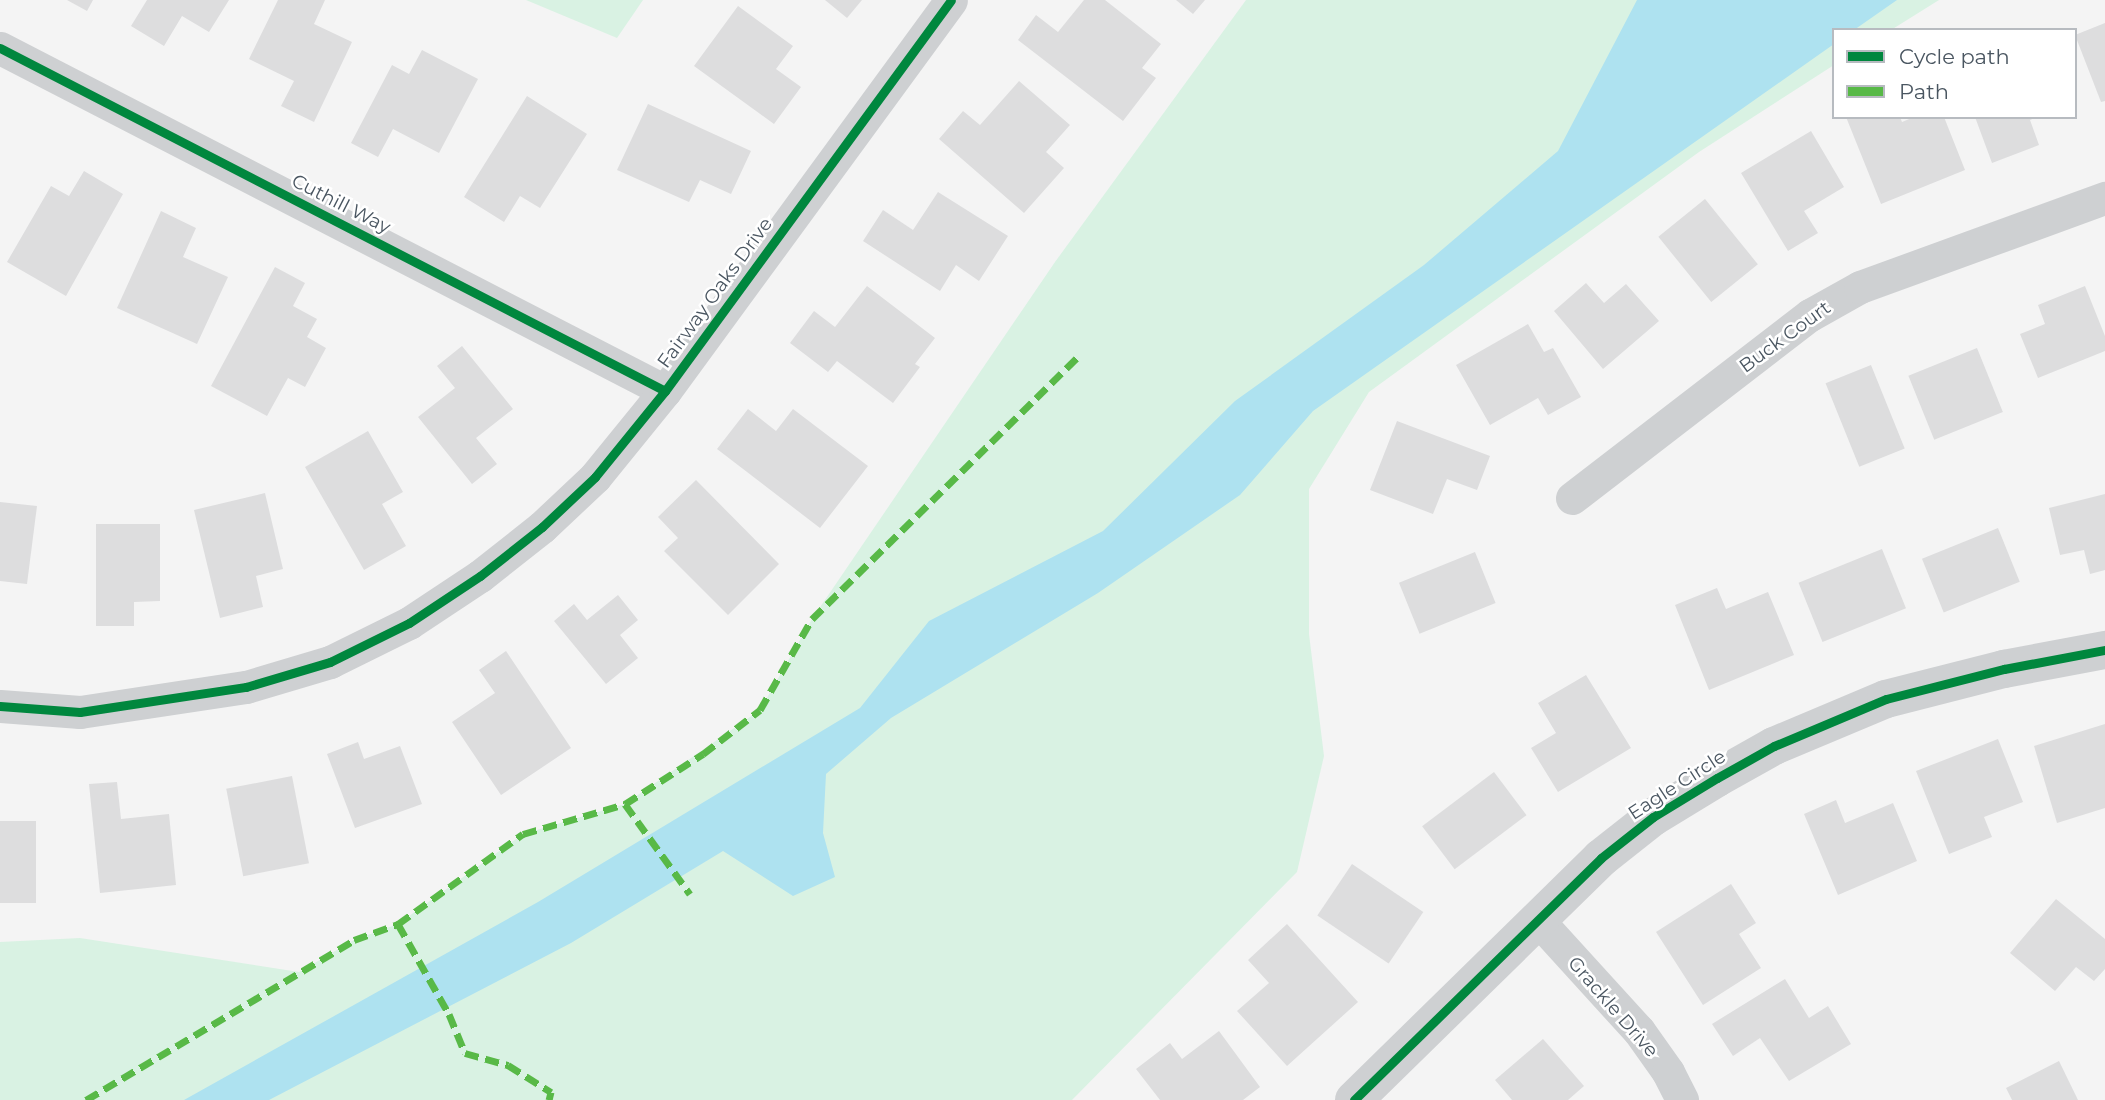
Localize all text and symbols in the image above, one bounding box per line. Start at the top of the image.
legend [1832,28,2077,119]
text: Cycle path [1899,44,2010,69]
text: Path [1899,79,1949,104]
street label: Cuthill Way [288,169,394,239]
street label: Fairway Oaks Drive [653,213,777,373]
street label: Buck Court [1735,296,1835,378]
street label: Eagle Circle [1624,745,1730,825]
street label: Grackle Drive [1563,952,1663,1062]

